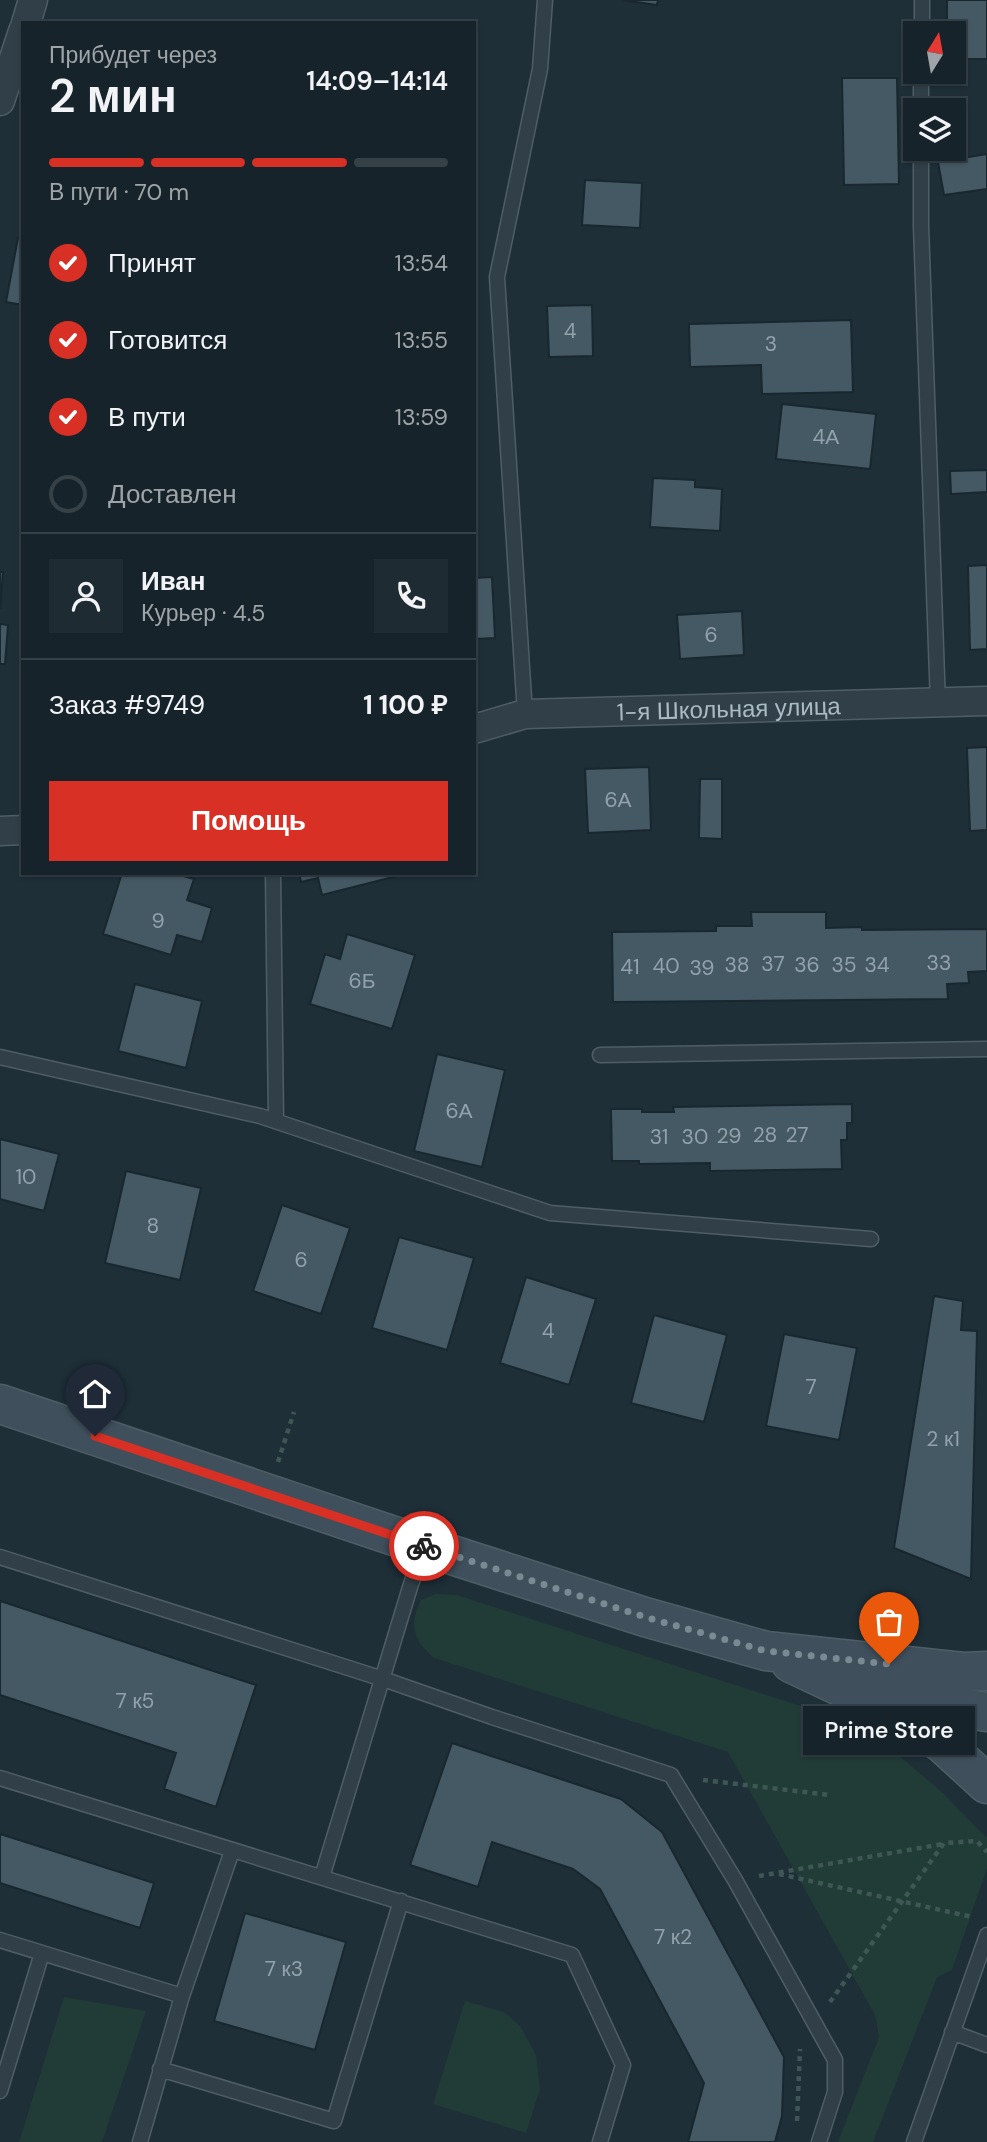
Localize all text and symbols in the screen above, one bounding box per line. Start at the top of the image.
north arrow [903,21,966,84]
map controls [903,21,966,161]
text: Прибудет через [49,40,217,70]
text: 14:09–14:14 [306,64,448,98]
text: 2 мин [49,66,177,126]
button: layers [903,98,966,161]
text: В пути · 70 m [49,177,189,207]
icon: check [49,244,87,282]
text: Принят [108,246,196,280]
text: 13:54 [395,248,448,278]
house number: 4 [564,317,577,345]
icon: check [49,321,87,359]
text: Готовится [108,323,227,357]
text: 13:55 [395,325,448,355]
house number: 3 [765,330,777,358]
icon: check [49,398,87,436]
text: В пути [108,400,186,434]
text: 13:59 [395,402,448,432]
house number: 4А [813,423,839,451]
text: Доставлен [108,477,237,511]
button: person [49,559,123,633]
button: phone [374,559,448,633]
text: Иван [141,564,206,598]
text: Курьер · 4.5 [141,598,265,628]
house number: 6 [704,621,718,649]
text: Заказ #9749 [49,688,205,722]
text: 1 100 ₽ [363,688,448,722]
street label: 1-я Школьная улица [616,690,842,727]
button: Помощь [49,781,448,861]
house number: 6А [604,786,632,814]
house number: 9 [151,907,165,935]
house number: 33 [927,949,951,977]
house number: 37 [761,950,785,978]
house number: 38 [724,951,750,979]
house number: 36 [794,951,820,979]
house number: 35 [831,951,857,979]
house number: 34 [864,951,890,979]
house number: 40 [652,952,680,980]
house number: 41 [620,953,640,981]
house number: 39 [690,954,715,982]
house number: 6Б [349,967,375,995]
house number: 6А [445,1097,473,1125]
house number: 28 [753,1121,777,1149]
house number: 27 [786,1121,808,1149]
house number: 29 [716,1122,742,1150]
house number: 31 [650,1123,668,1151]
house number: 30 [682,1123,708,1151]
house number: 10 [16,1163,36,1191]
house number: 8 [147,1212,159,1240]
house number: 6 [294,1246,308,1274]
house number: 4 [542,1317,555,1345]
pin [65,1364,125,1436]
house number: 7 [805,1373,817,1401]
icon: home [76,1375,114,1413]
house number: 2 к1 [926,1425,960,1453]
courier [389,1511,459,1581]
icon: bike [405,1527,443,1565]
pin [859,1592,919,1664]
icon: bag [870,1603,908,1641]
house number: 7 к5 [116,1687,154,1715]
callout: Prime Store [803,1706,975,1755]
text: Prime Store [824,1715,954,1745]
house number: 7 к2 [654,1923,692,1951]
house number: 7 к3 [265,1955,303,1983]

